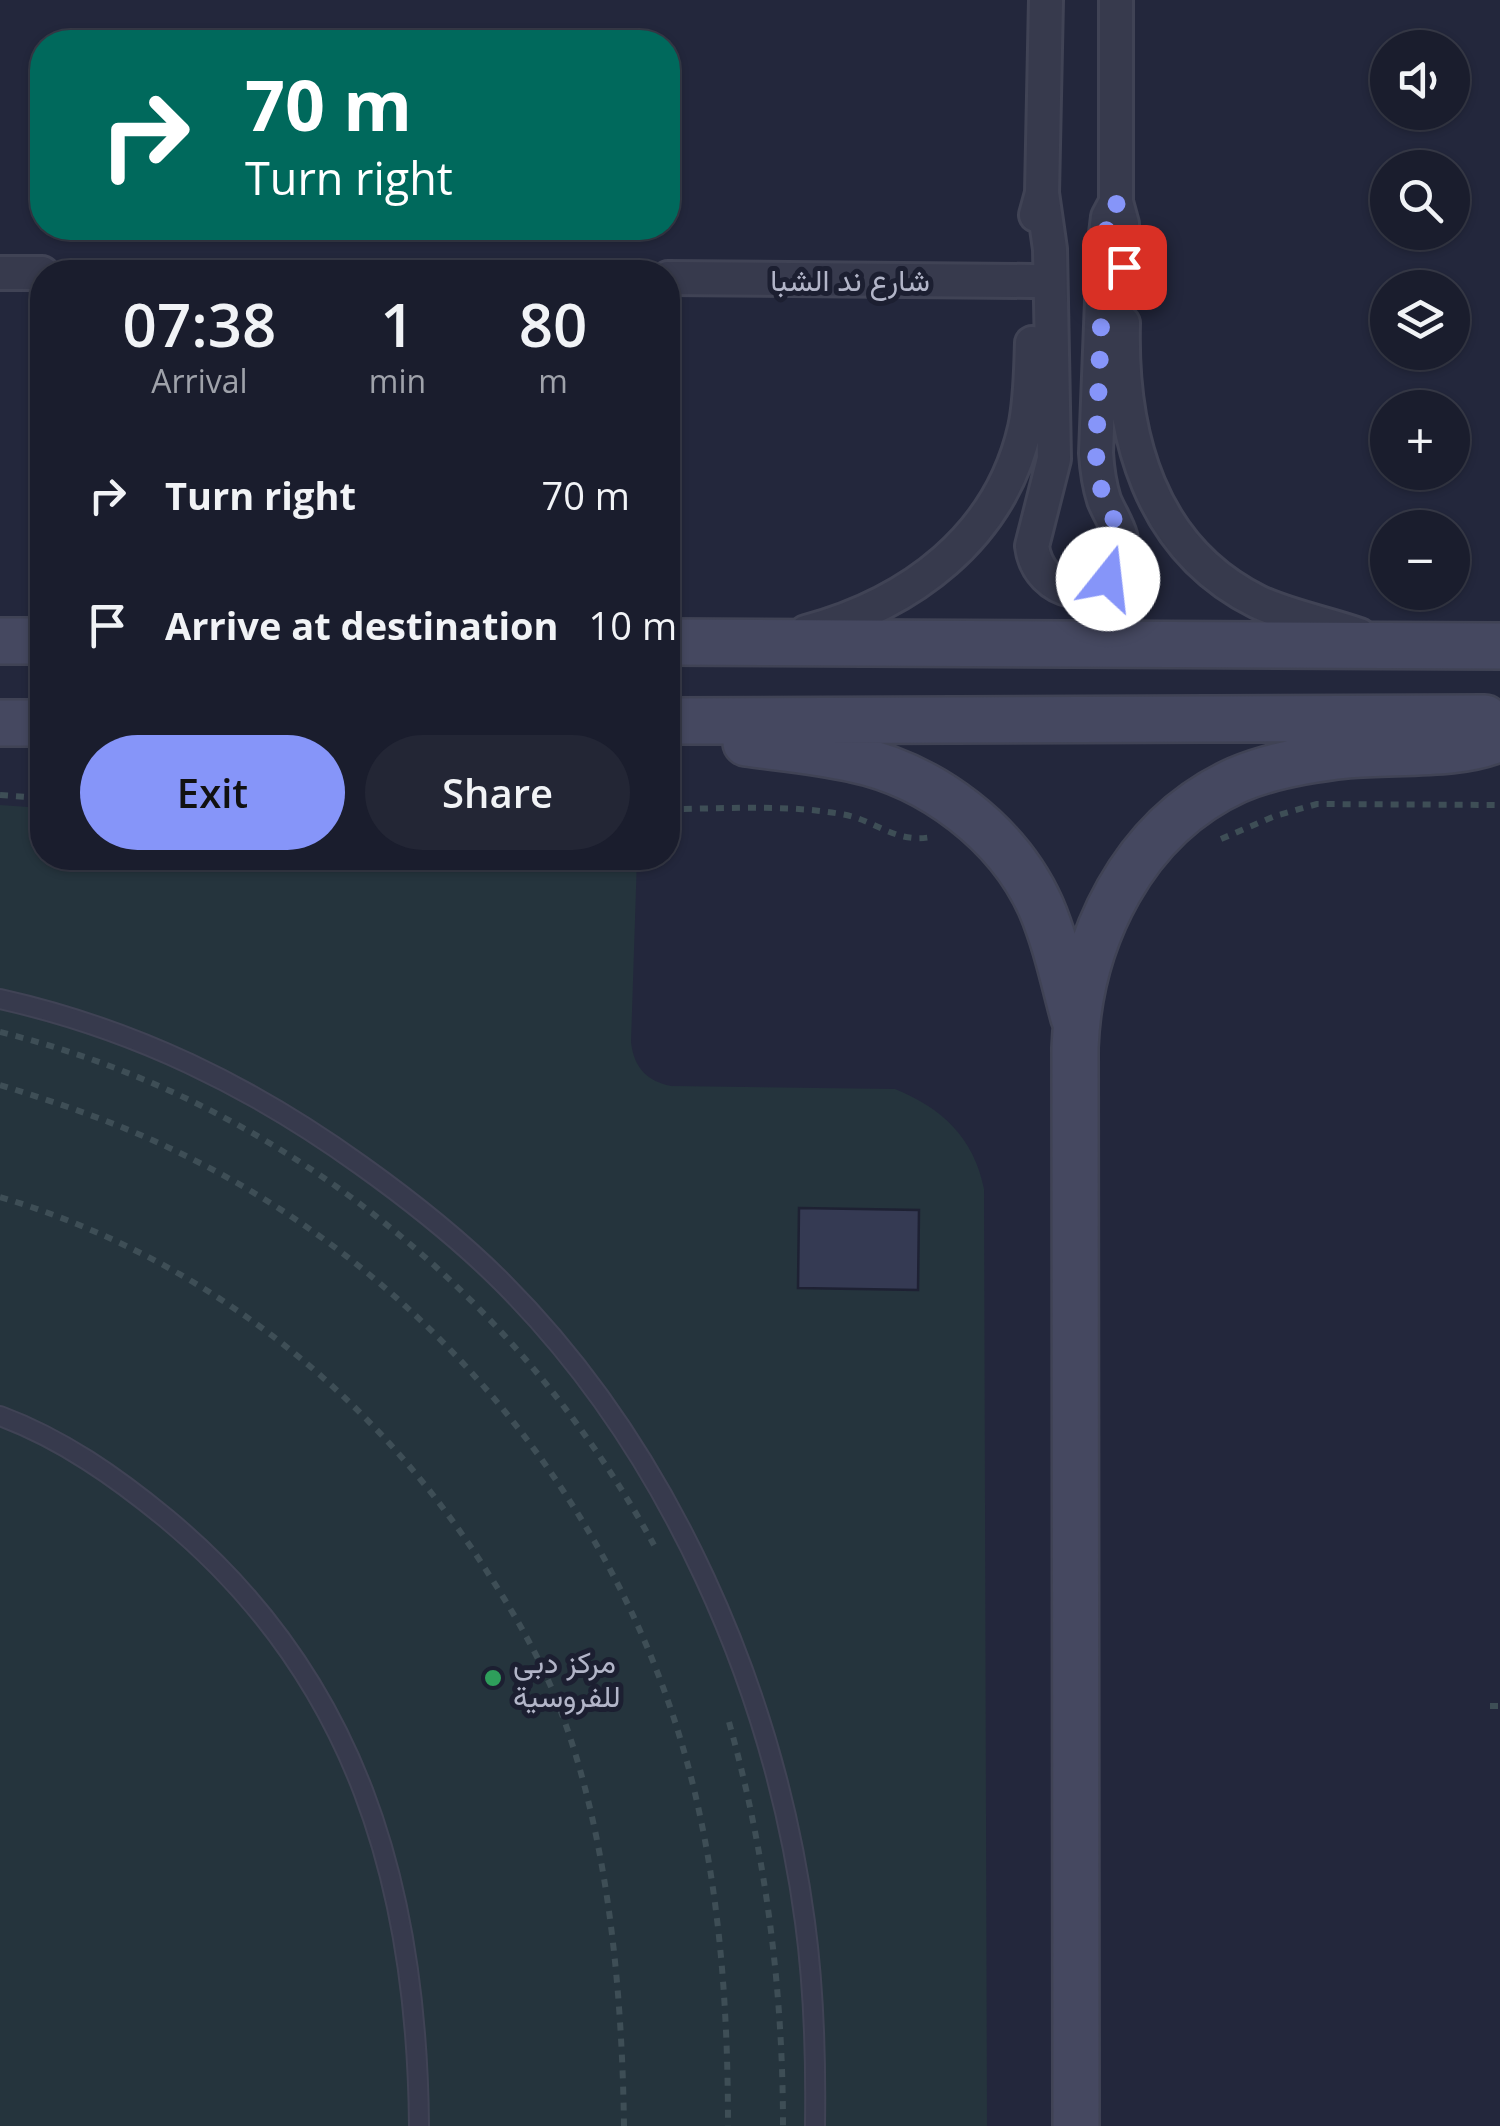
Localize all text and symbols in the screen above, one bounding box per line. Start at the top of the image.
map controls [1370,30,1470,610]
button: sound [1370,30,1470,130]
text: 70 m [245,56,412,152]
icon: right [80,70,210,200]
text: Turn right [245,147,453,208]
button: search [1370,150,1470,250]
pin [1082,225,1167,310]
icon: arrive [1097,240,1152,295]
street label: شارع ند الشبا [770,259,930,301]
button: layers [1370,270,1470,370]
text: 07:38 [123,283,276,365]
text: 1 [380,283,415,365]
text: 80 [519,283,587,365]
text: Arrival [151,359,248,402]
text: min [369,359,426,402]
text: m [538,359,568,402]
button: + [1370,390,1470,490]
icon: right [80,468,135,523]
text: Turn right [165,469,356,521]
text: 70 m [541,469,630,521]
button: − [1370,510,1470,610]
position arrow [1056,527,1160,631]
icon: arrive [80,598,135,653]
text: Arrive at destination [165,599,559,651]
text: 10 m [589,599,677,651]
button: Exit [80,735,345,850]
button: Share [365,735,630,850]
place label: مركز دبي للفروسية [513,1641,621,1716]
marker: مركز دبي للفروسية [482,1667,504,1689]

